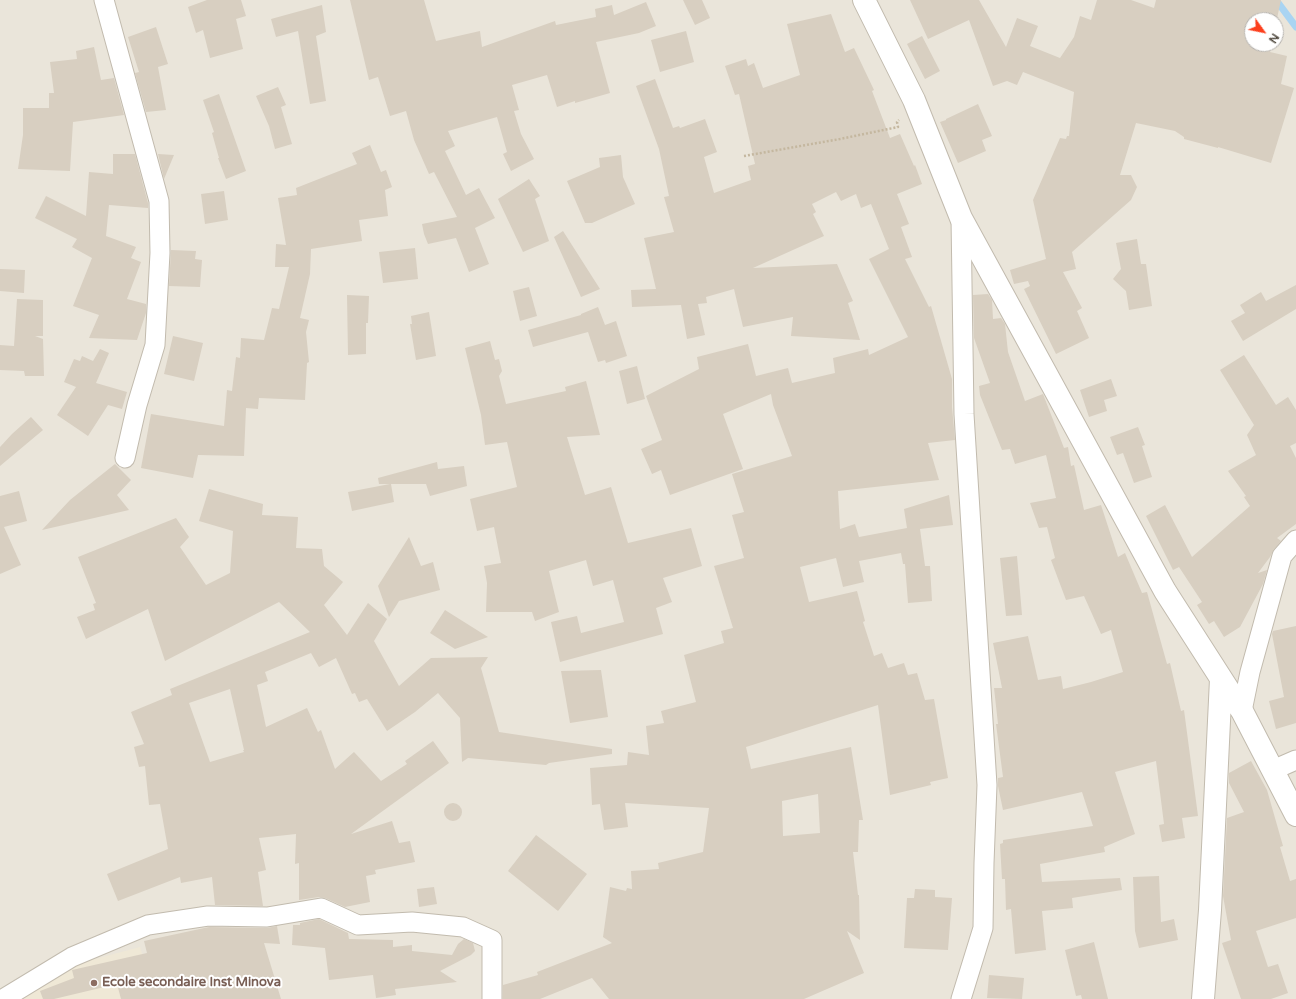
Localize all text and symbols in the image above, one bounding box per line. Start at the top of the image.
north arrow [1244,12,1284,52]
text: N [1266,31,1282,46]
place label: Ecole secondaire Inst Minova [102,975,281,991]
marker: Ecole secondaire Inst Minova [89,978,99,988]

